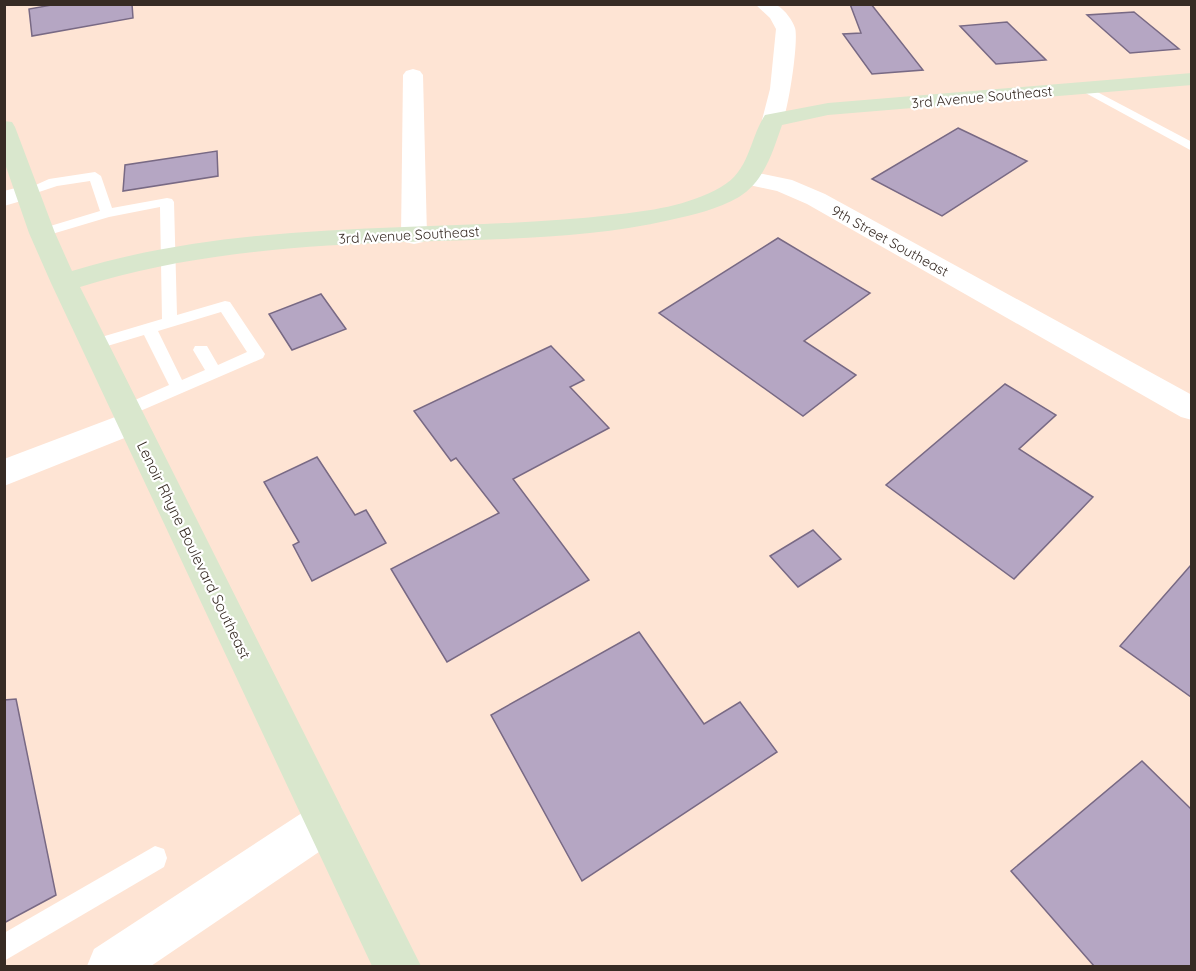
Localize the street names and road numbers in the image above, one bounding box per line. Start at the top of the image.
street label: 3rd Avenue Southeast [911,82,1053,112]
street label: 9th Street Southeast [828,201,952,281]
street label: 3rd Avenue Southeast [338,222,480,248]
street label: Lenoir Rhyne Boulevard Southeast [133,438,255,662]

